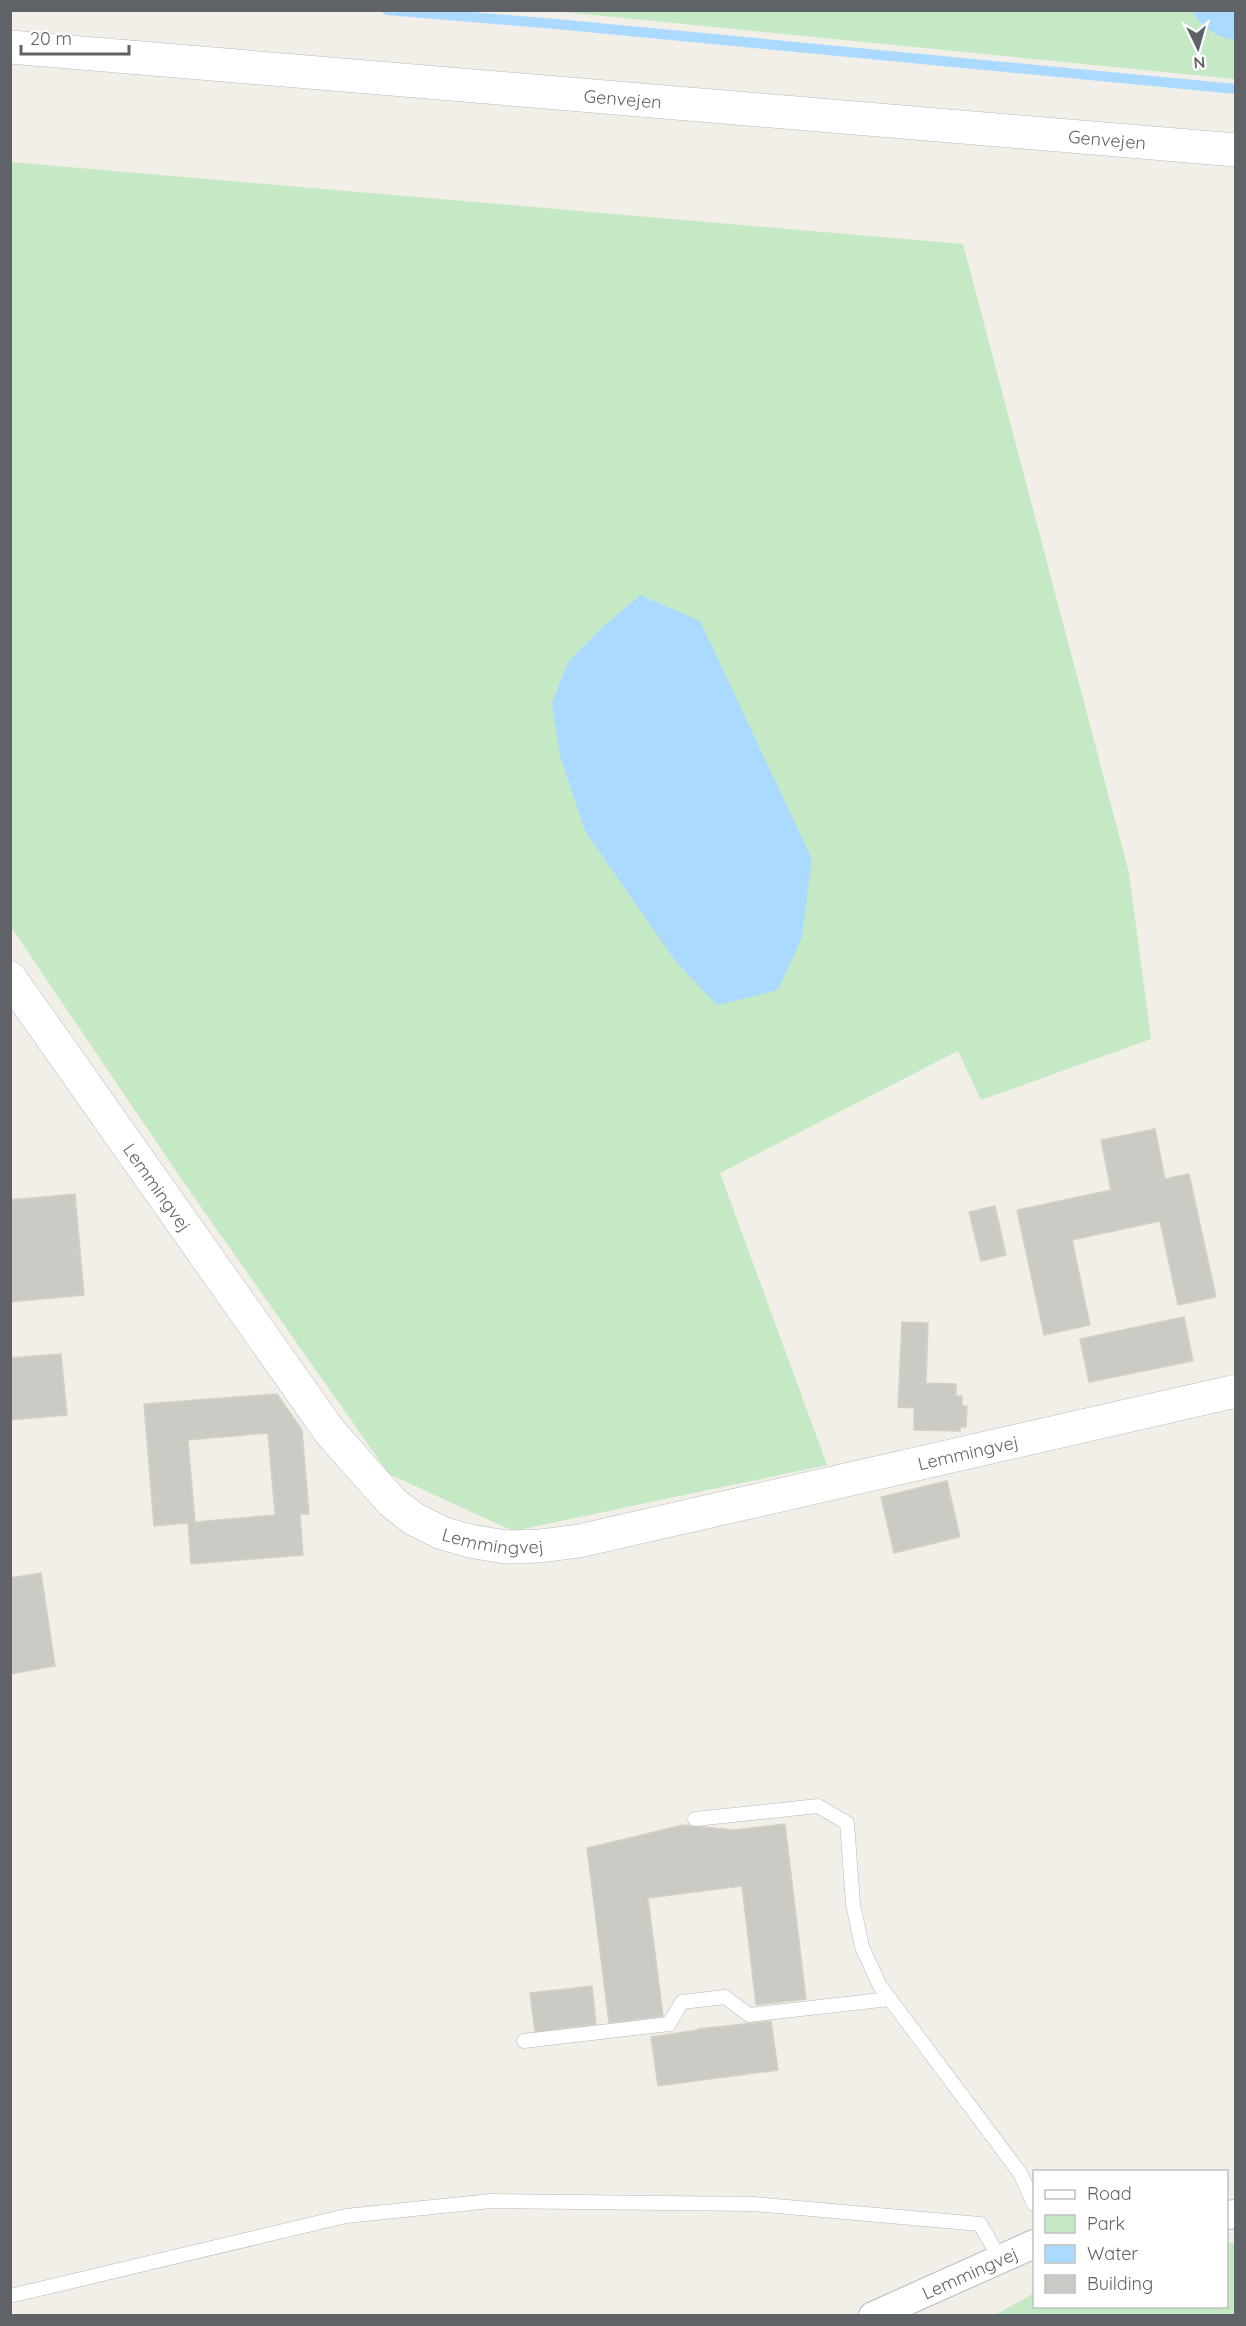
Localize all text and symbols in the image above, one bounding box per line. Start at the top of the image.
scale bar [21,18,129,56]
north arrow [1168,18,1228,78]
text: 20 m [30,27,72,50]
text: N [1193,52,1206,73]
street label: Genvejen [583,84,663,113]
street label: Genvejen [1067,124,1147,154]
street label: Lemmingvej [119,1139,196,1236]
street label: Lemmingvej [915,1430,1021,1475]
street label: Lemmingvej [439,1522,545,1559]
legend [1033,2170,1228,2308]
text: Road [1087,2182,1132,2205]
text: Park [1087,2212,1125,2235]
street label: Lemmingvej [918,2241,1021,2304]
text: Water [1087,2242,1138,2265]
text: Building [1087,2272,1153,2295]

